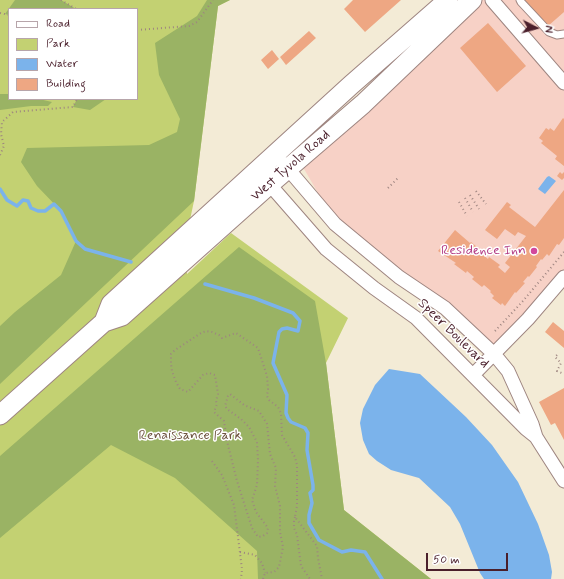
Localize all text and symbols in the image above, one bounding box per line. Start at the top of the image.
legend [8,8,138,100]
north arrow [516,8,556,48]
text: Road [46,16,70,32]
text: N [541,25,555,34]
text: Park [46,36,70,52]
text: Water [46,56,78,72]
text: Building [46,76,86,92]
street label: West Tyvola Road [248,127,334,205]
place label: Residence Inn [441,243,526,259]
marker: Residence Inn [529,246,539,256]
street label: Speer Boulevard [414,296,492,372]
park label: Renaissance Park [139,428,241,444]
scale bar [428,545,510,571]
text: 50 m [433,552,460,568]

